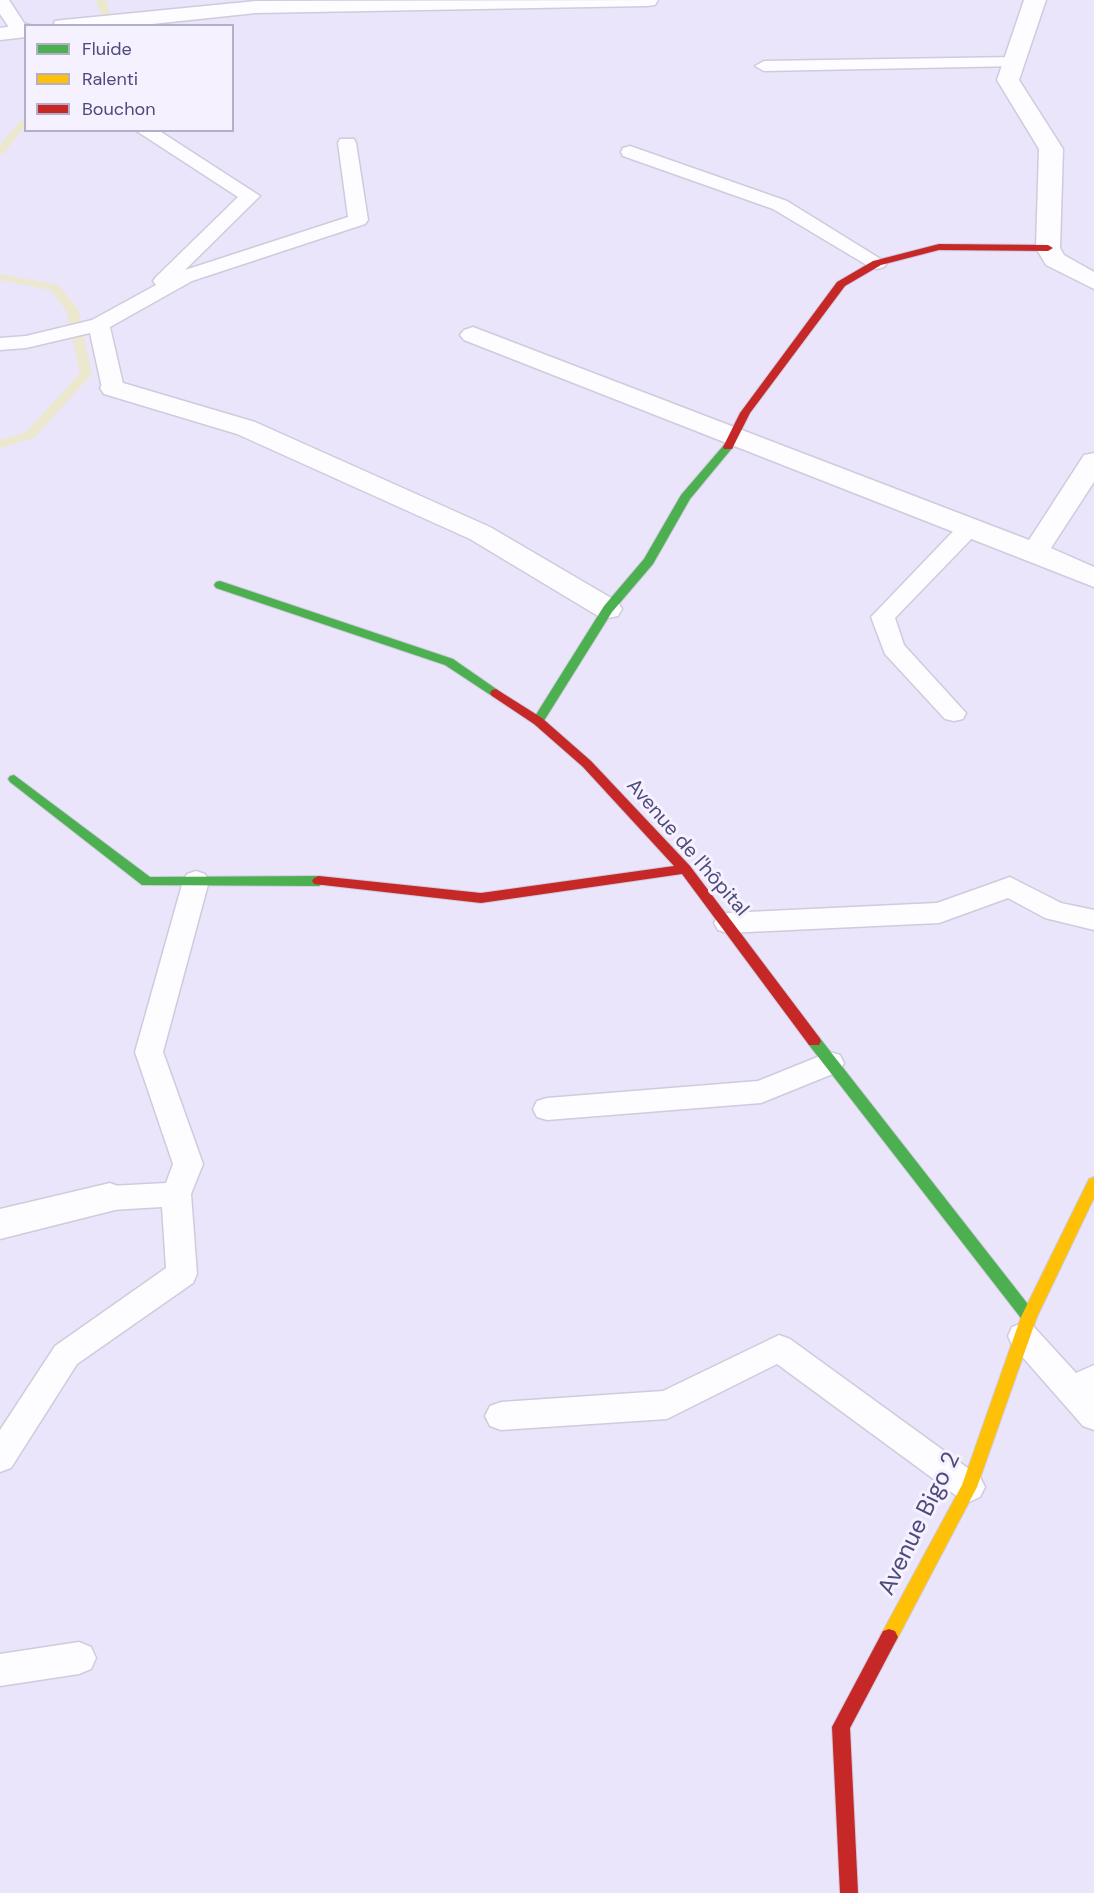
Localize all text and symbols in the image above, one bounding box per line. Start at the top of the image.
legend [24,24,234,132]
text: Fluide [82,37,132,61]
text: Ralenti [82,67,138,91]
text: Bouchon [82,97,156,121]
street label: Avenue de l'hôpital [621,774,753,922]
street label: Avenue Bigo 2 [873,1448,967,1600]

